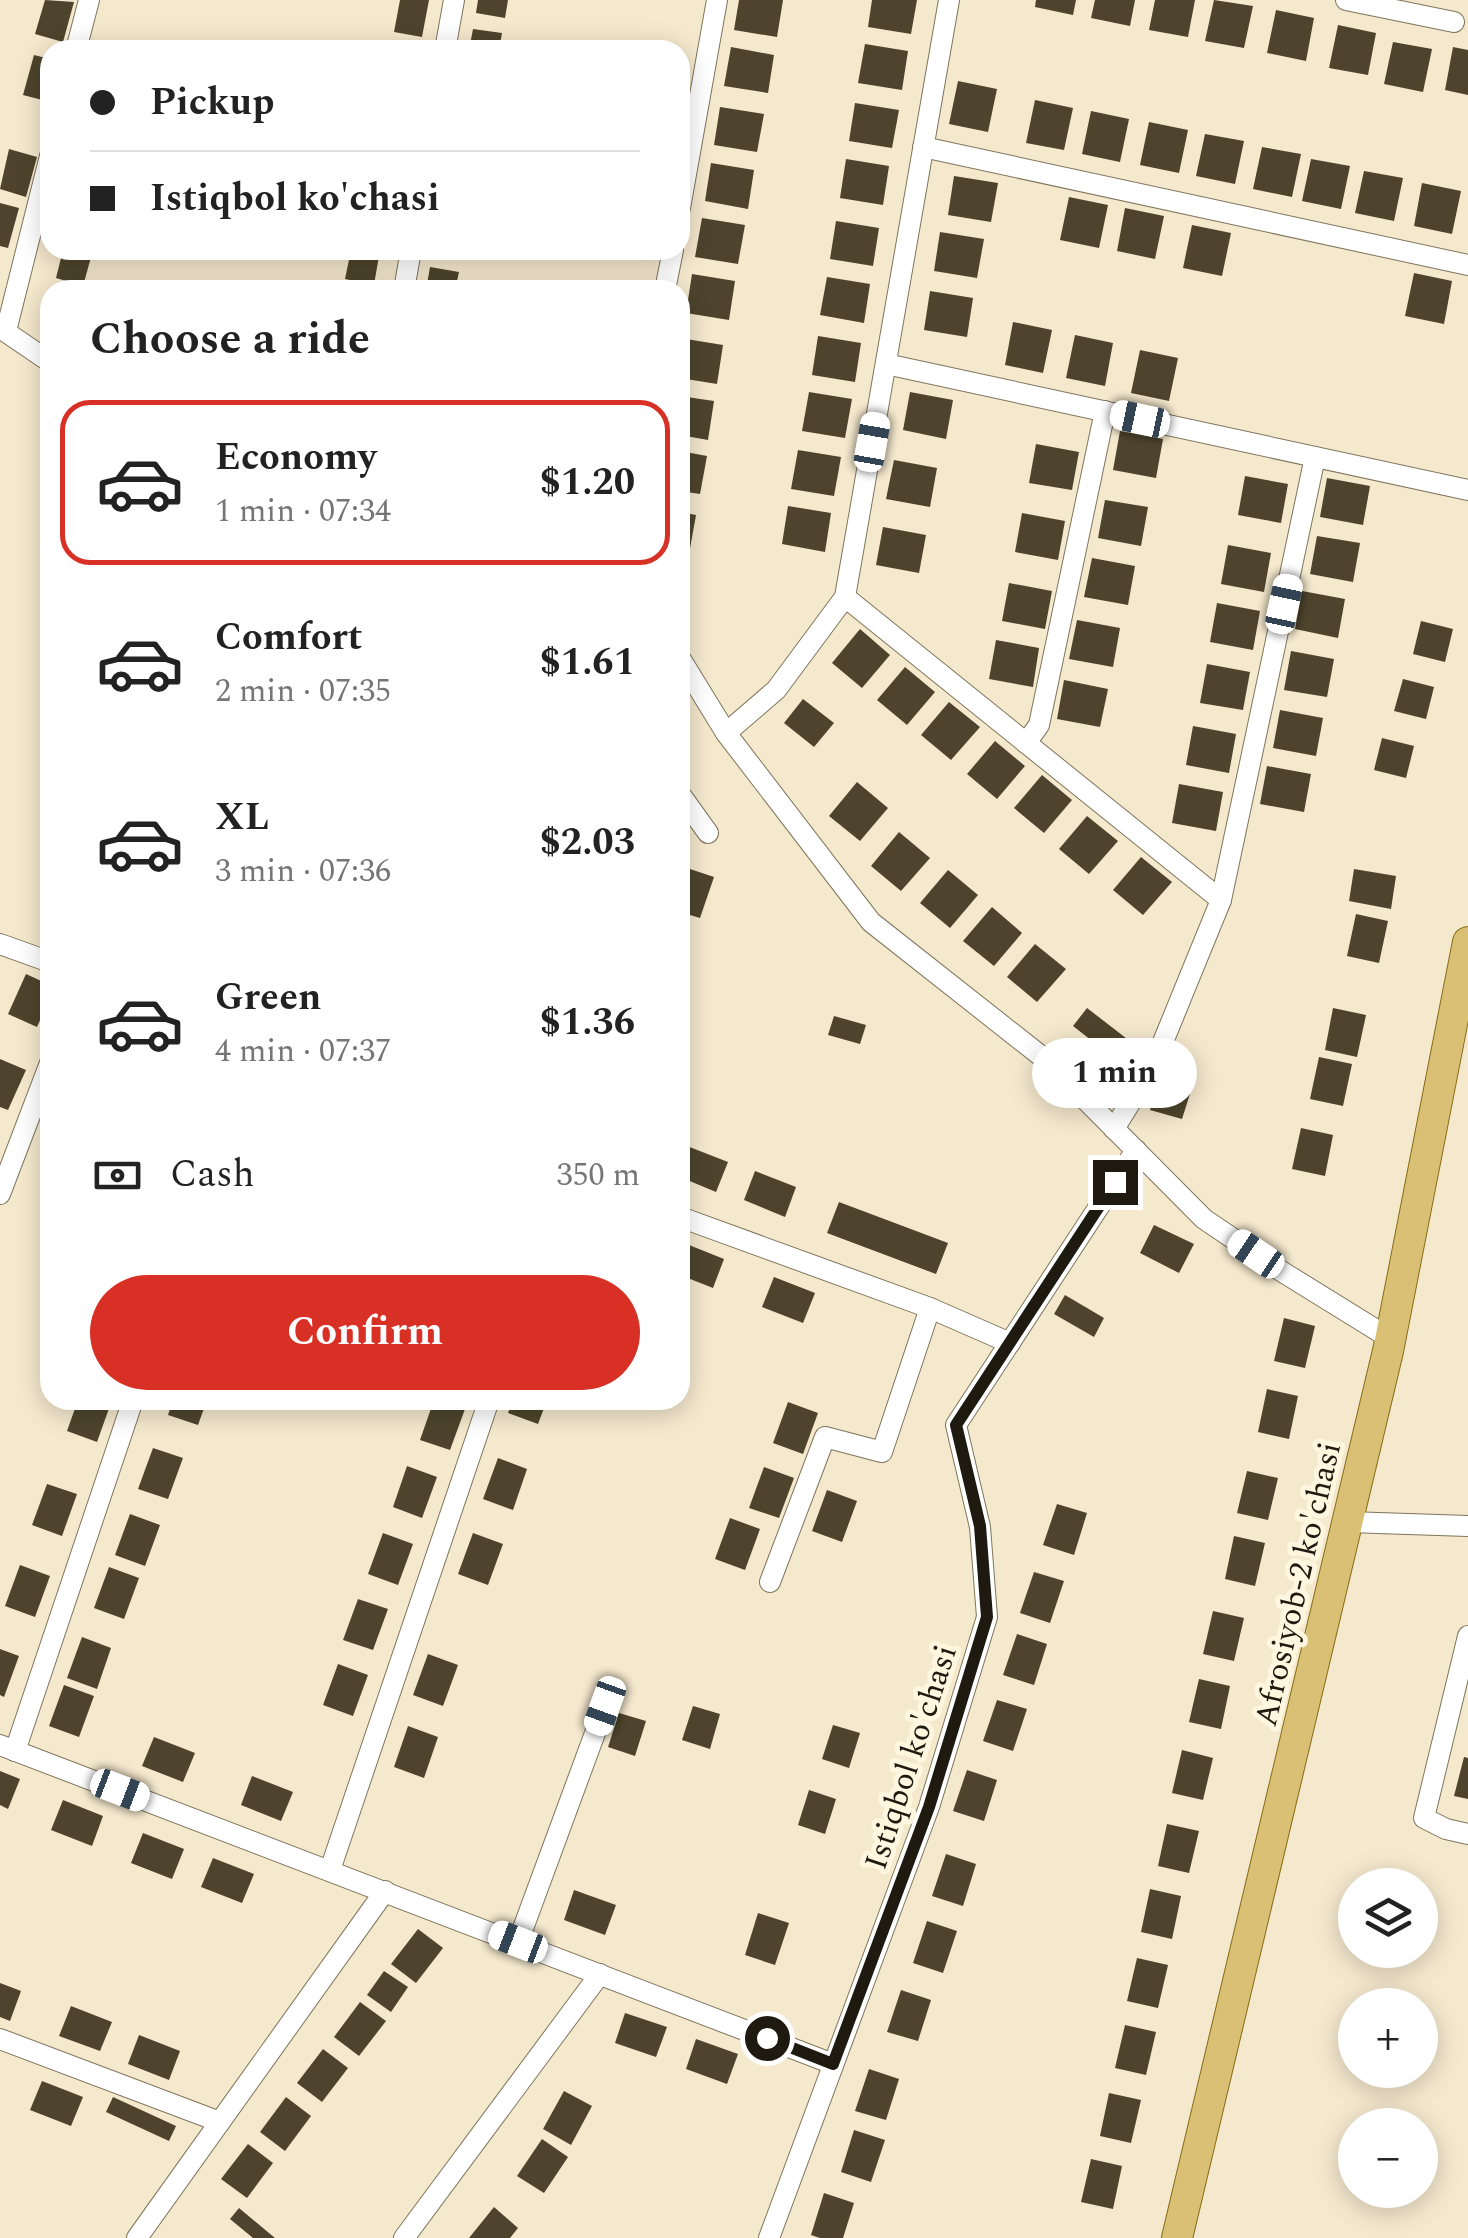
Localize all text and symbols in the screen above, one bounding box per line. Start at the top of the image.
text: Pickup [150,74,274,132]
text: Istiqbol ko'chasi [150,170,440,228]
text: Choose a ride [90,305,370,374]
car [1108,398,1172,440]
car [852,410,892,474]
text: Economy [215,429,376,487]
icon: car [95,438,185,528]
text: $1.20 [540,454,635,512]
text: 1 min · 07:34 [215,487,391,536]
car [1263,572,1305,636]
text: Comfort [215,609,362,667]
icon: car [95,618,185,708]
text: $1.61 [540,634,635,692]
text: 2 min · 07:35 [215,667,391,716]
text: XL [215,789,269,847]
icon: car [95,798,185,888]
text: $2.03 [540,814,635,872]
text: 3 min · 07:36 [215,847,391,896]
text: Green [215,969,322,1027]
icon: car [95,978,185,1068]
text: $1.36 [540,994,635,1052]
text: 4 min · 07:37 [215,1027,391,1076]
callout: 1 min [1032,1037,1198,1107]
text: 1 min [1072,1048,1157,1097]
text: Cash [170,1146,255,1204]
icon: cash [90,1148,145,1203]
text: 350 m [556,1151,640,1200]
route end [1093,1160,1138,1205]
car [1223,1225,1289,1283]
button: Confirm [90,1275,640,1390]
street label: Afrosiyob-2 ko'chasi [1242,1437,1355,1731]
street label: Istiqbol ko'chasi [852,1639,971,1876]
car [581,1673,629,1739]
car [87,1765,153,1815]
map controls [1338,1868,1438,2208]
button: layers [1338,1868,1438,1968]
car [485,1917,551,1967]
button: + [1338,1988,1438,2088]
route start [745,2016,790,2061]
button: − [1338,2108,1438,2208]

